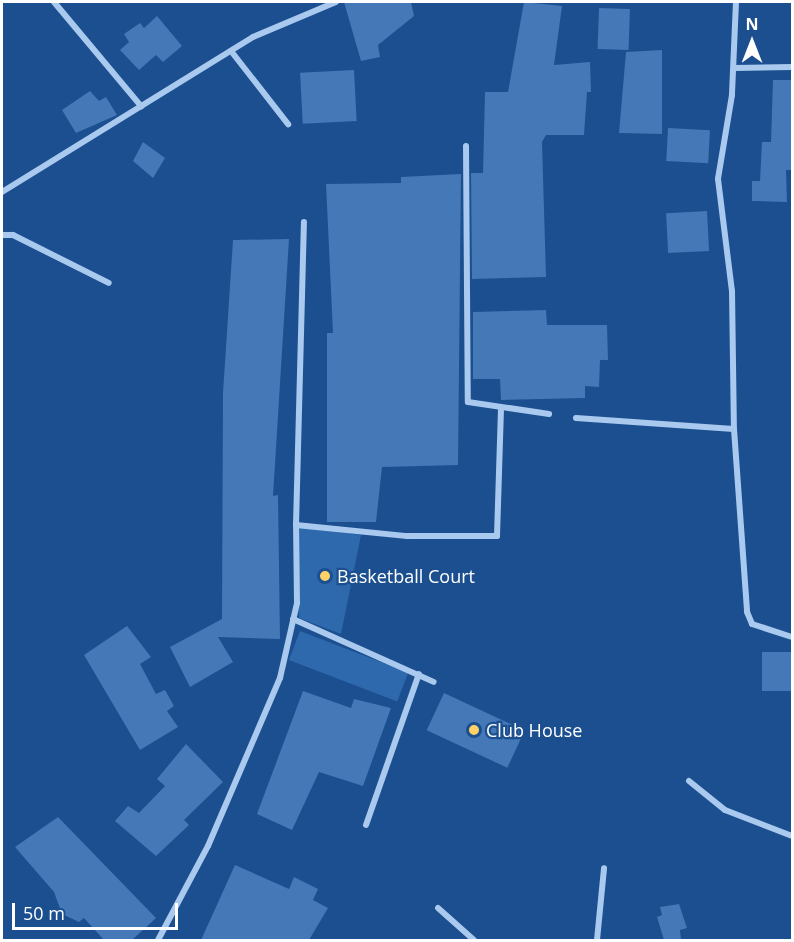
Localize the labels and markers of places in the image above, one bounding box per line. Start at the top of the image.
place label: Basketball Court [337,565,475,587]
marker: Basketball Court [318,569,332,583]
place label: Club House [486,719,582,741]
marker: Club House [467,723,481,737]

